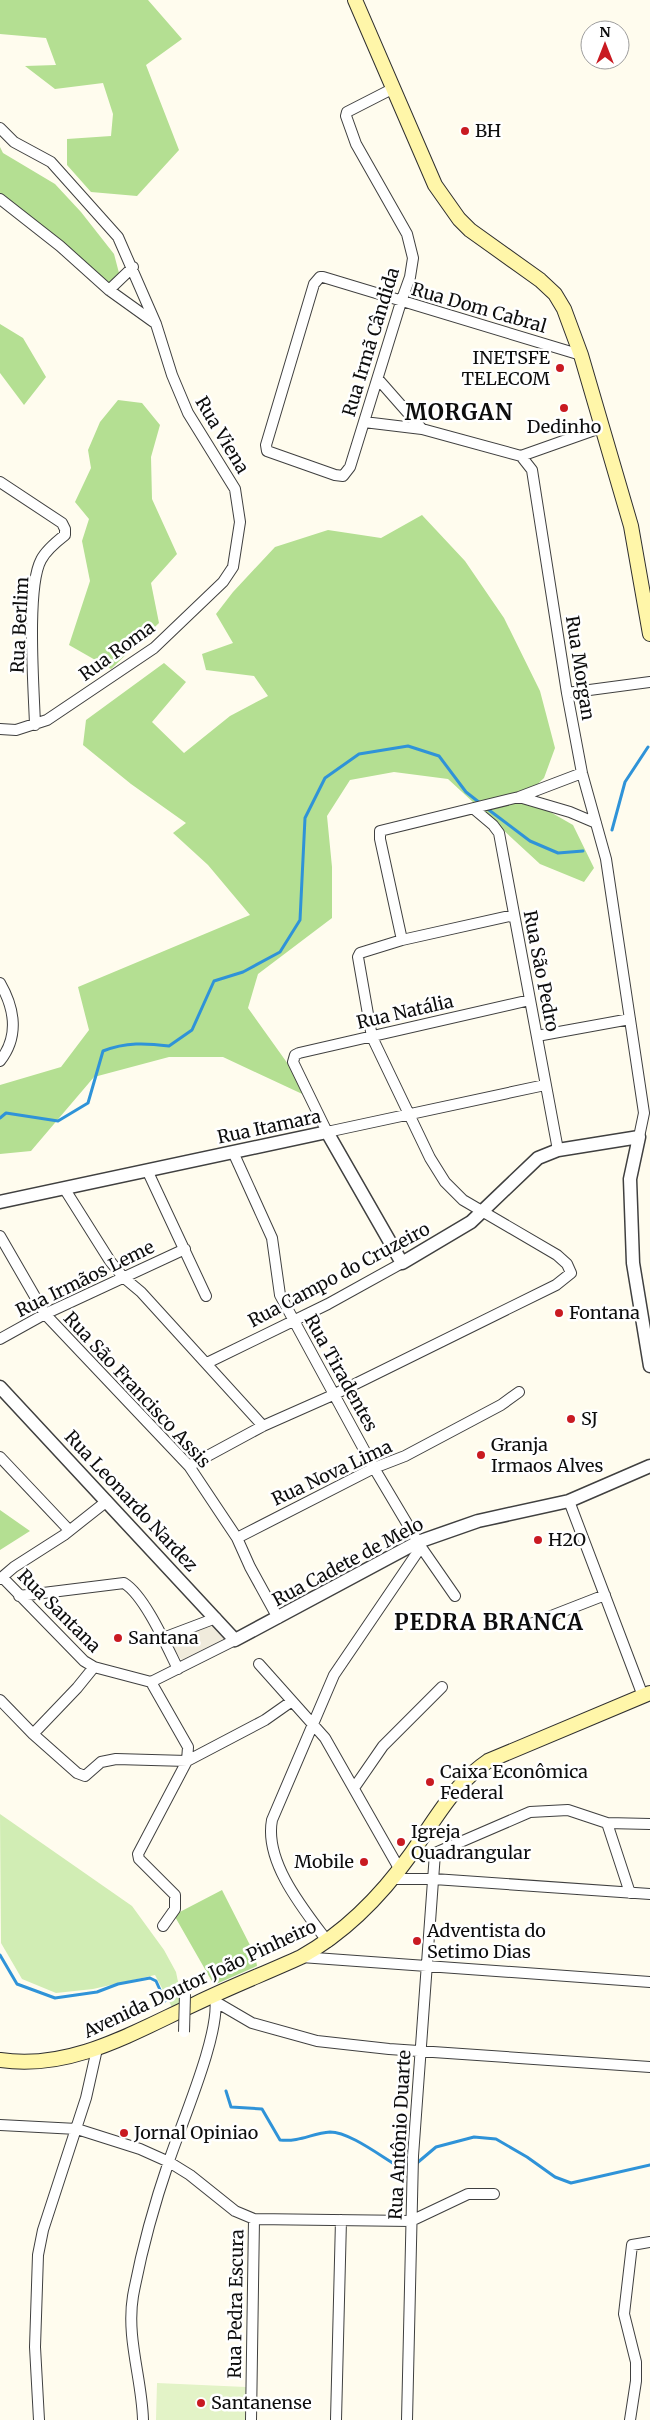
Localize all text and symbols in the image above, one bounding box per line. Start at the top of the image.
north arrow [580,20,630,70]
text: N [599,23,611,41]
place label: BH [475,119,501,142]
marker: BH [459,125,471,137]
street label: Rua Irmã Cândida [337,264,404,419]
street label: Rua Dom Cabral [409,277,550,338]
place label: INETSFE TELECOM [462,346,551,390]
marker: INETSFE TELECOM [554,362,566,374]
street label: Rua Viena [190,392,255,478]
district label: MORGAN [405,398,513,426]
marker: Dedinho [558,402,570,414]
place label: Dedinho [527,415,601,438]
street label: Rua Berlim [5,576,34,674]
street label: Rua Morgan [561,614,600,722]
street label: Rua Roma [74,615,159,686]
street label: Rua São Pedro [518,908,565,1033]
street label: Rua Natália [354,989,456,1034]
street label: Rua Itamara [215,1104,323,1149]
street label: Rua Campo do Cruzeiro [244,1217,434,1332]
street label: Rua Irmãos Leme [12,1235,158,1322]
place label: Fontana [569,1301,640,1324]
street label: Rua São Francisco Assis [59,1307,216,1473]
marker: Fontana [553,1307,565,1319]
street label: Rua Tiradentes [300,1310,383,1436]
place label: SJ [581,1407,598,1430]
marker: SJ [565,1413,577,1425]
street label: Rua Leonardo Nardez [60,1425,203,1576]
place label: Granja Irmaos Alves [491,1433,604,1477]
street label: Rua Nova Lima [268,1434,396,1510]
marker: Granja Irmaos Alves [475,1449,487,1461]
street label: Rua Cadete de Melo [268,1512,427,1611]
place label: H2O [548,1528,586,1551]
marker: H2O [532,1534,544,1546]
street label: Rua Santana [13,1564,106,1657]
district label: PEDRA BRANCA [394,1608,584,1636]
place label: Santana [128,1626,199,1649]
marker: Santana [112,1632,124,1644]
place label: Caixa Econômica Federal [440,1760,588,1804]
marker: Caixa Econômica Federal [424,1776,436,1788]
place label: Igreja Quadrangular [411,1820,531,1864]
marker: Igreja Quadrangular [395,1836,407,1848]
place label: Mobile [294,1850,354,1873]
marker: Mobile [358,1856,370,1868]
street label: Avenida Doutor João Pinheiro [79,1914,320,2043]
place label: Adventista do Setimo Dias [426,1919,546,1963]
marker: Adventista do Setimo Dias [411,1935,423,1947]
street label: Rua Antônio Duarte [384,2049,415,2221]
place label: Jornal Opiniao [133,2121,258,2144]
marker: Jornal Opiniao [118,2127,130,2139]
street label: Rua Pedra Escura [223,2229,248,2379]
place label: Santanense [211,2391,312,2414]
marker: Santanense [195,2397,207,2409]

